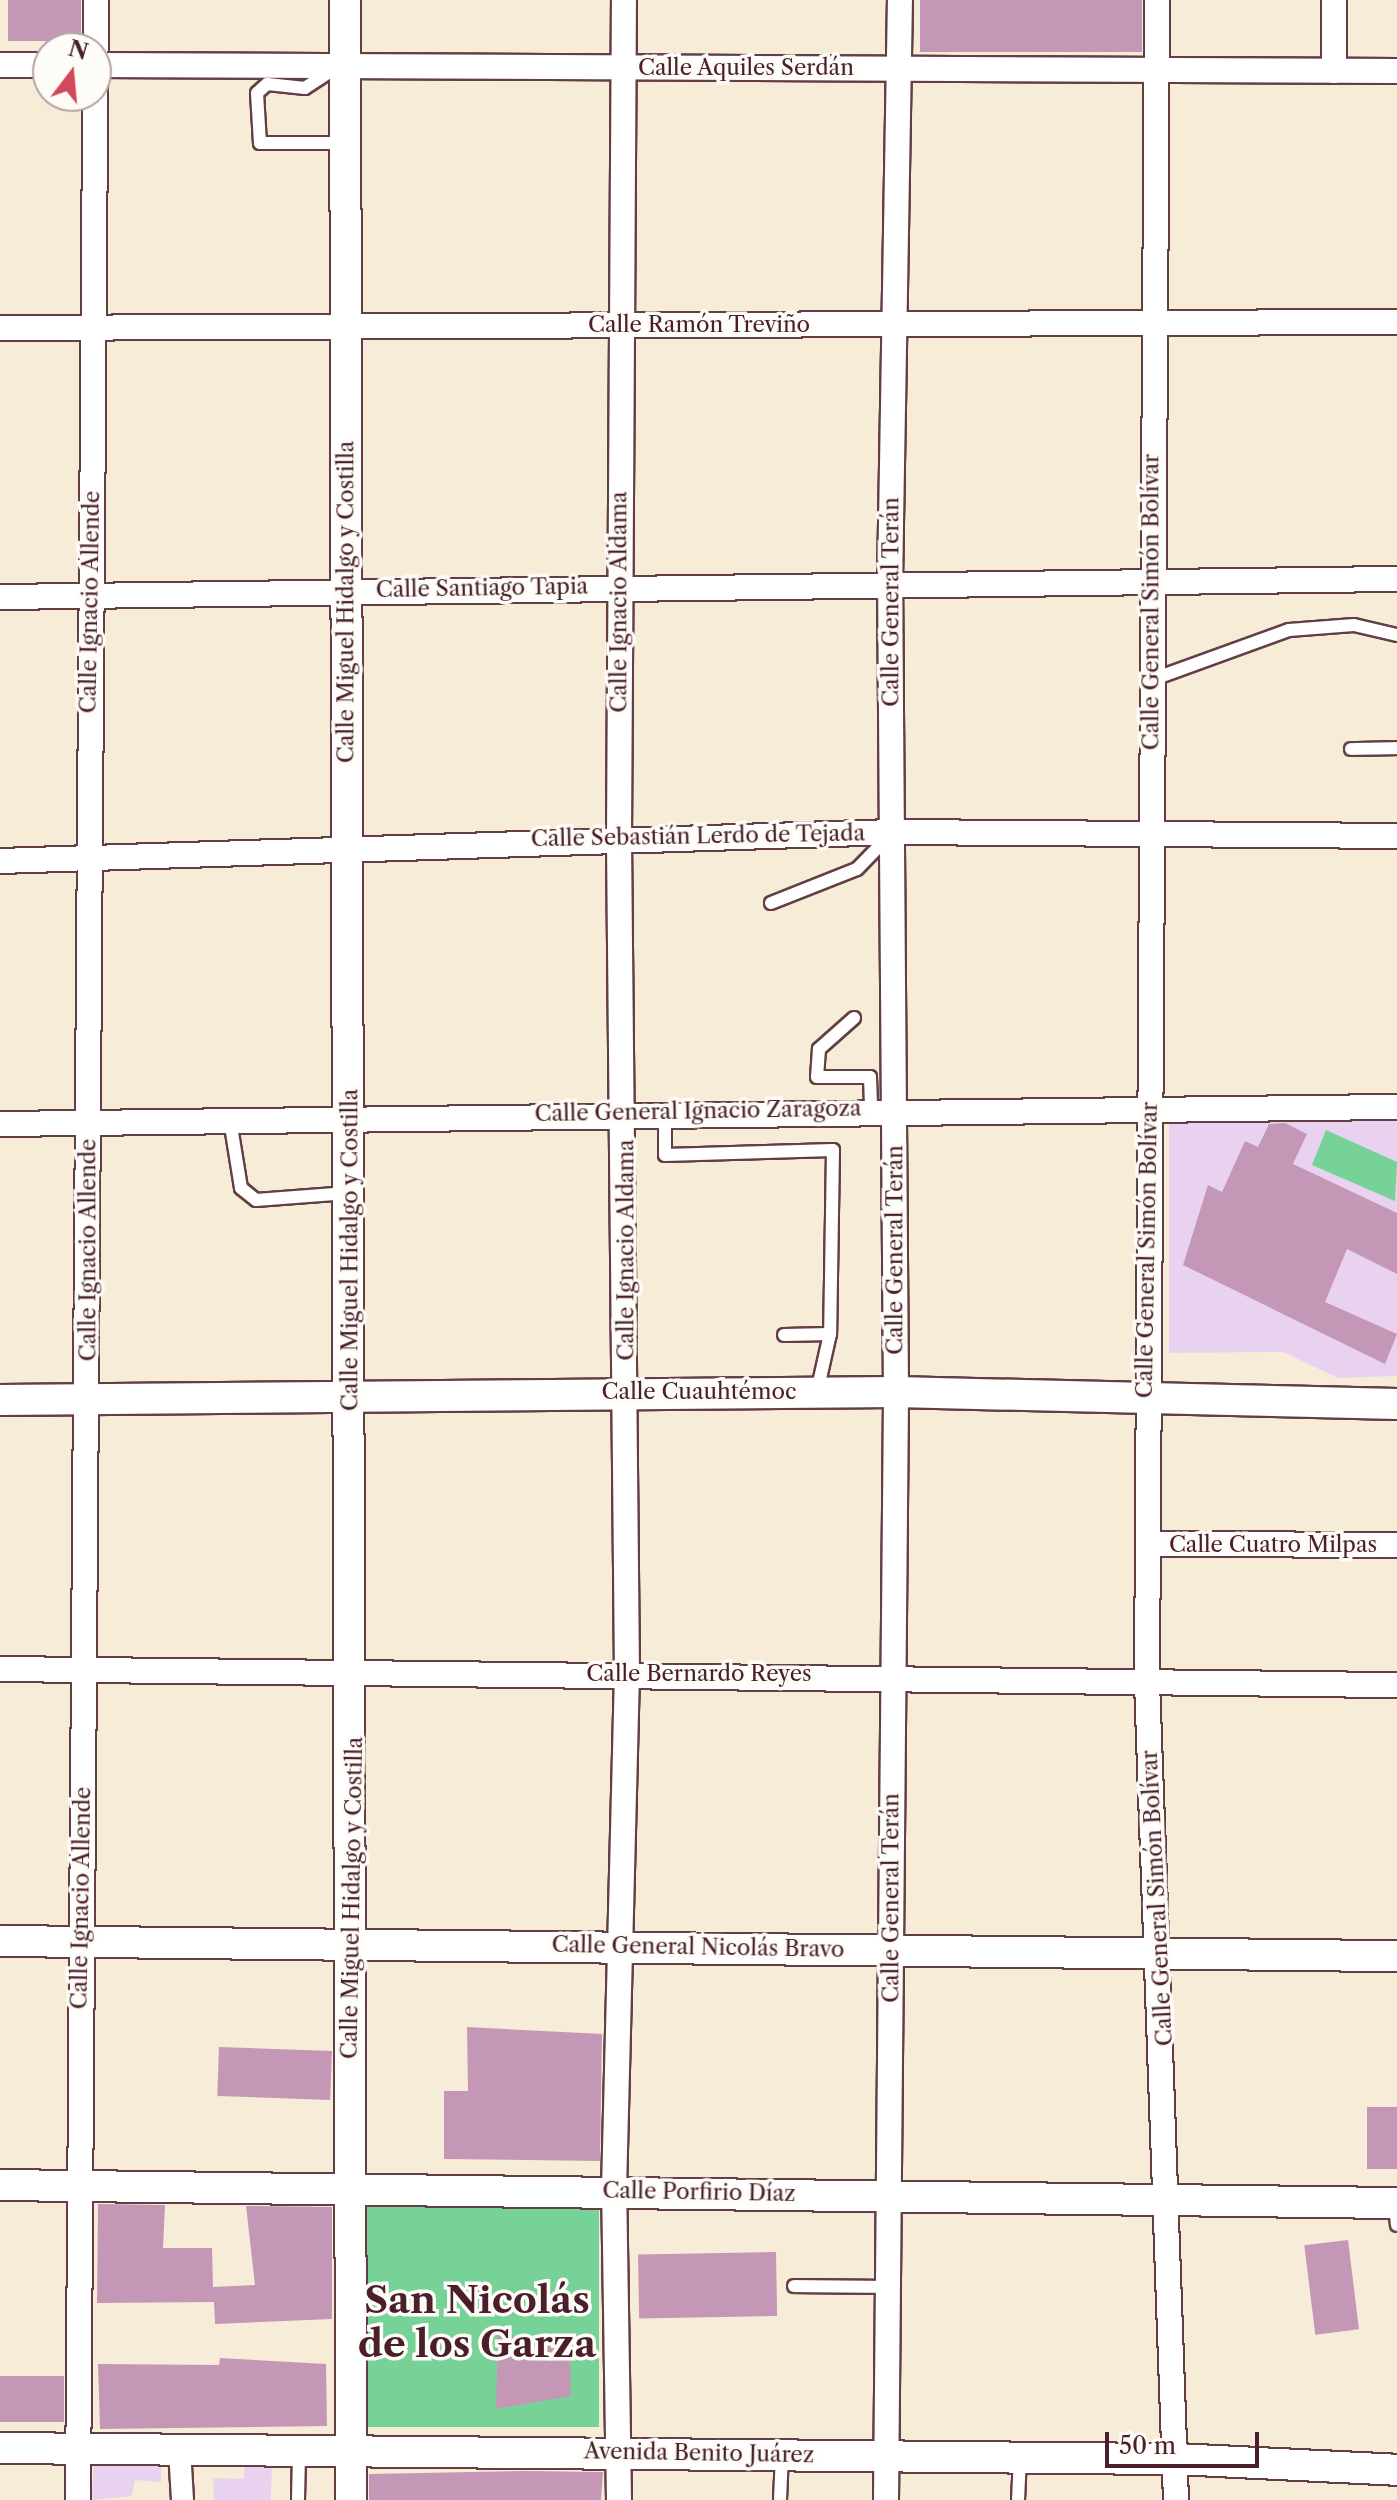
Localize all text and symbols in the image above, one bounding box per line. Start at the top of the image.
north arrow [32,32,112,112]
text: N [65,35,91,66]
street label: Calle Aquiles Serdán [638,55,854,81]
street label: Calle Ramón Treviño [588,312,810,338]
street label: Calle Miguel Hidalgo y Costilla [333,440,359,764]
street label: Calle General Simón Bolívar [1138,454,1164,750]
street label: Calle Ignacio Allende [75,490,105,714]
street label: Calle Ignacio Aldama [606,491,632,713]
street label: Calle General Terán [878,497,904,707]
street label: Calle Santiago Tapia [375,573,589,603]
street label: Calle Sebastián Lerdo de Tejada [530,820,866,852]
street label: Calle Miguel Hidalgo y Costilla [337,1088,363,1412]
street label: Calle General Ignacio Zaragoza [534,1095,862,1127]
street label: Calle General Simón Bolívar [1131,1101,1163,1399]
street label: Calle Ignacio Allende [75,1138,101,1362]
street label: Calle Ignacio Aldama [613,1139,639,1361]
street label: Calle General Terán [882,1145,908,1355]
street label: Calle Cuauhtémoc [602,1379,796,1405]
street label: Calle Cuatro Milpas [1169,1532,1377,1558]
street label: Calle Bernardo Reyes [586,1661,812,1687]
street label: Calle Miguel Hidalgo y Costilla [336,1736,368,2060]
street label: Calle General Simón Bolívar [1136,1749,1178,2047]
street label: Calle Ignacio Allende [66,1786,96,2010]
street label: Calle General Terán [878,1793,904,2003]
street label: Calle General Nicolás Bravo [551,1931,845,1963]
street label: Calle Porfirio Díaz [602,2177,796,2207]
district label: San Nicolás de los Garza [358,2277,596,2366]
scale bar [1109,2416,1263,2466]
text: 50 m [1119,2431,1176,2460]
street label: Avenida Benito Juárez [584,2438,814,2468]

